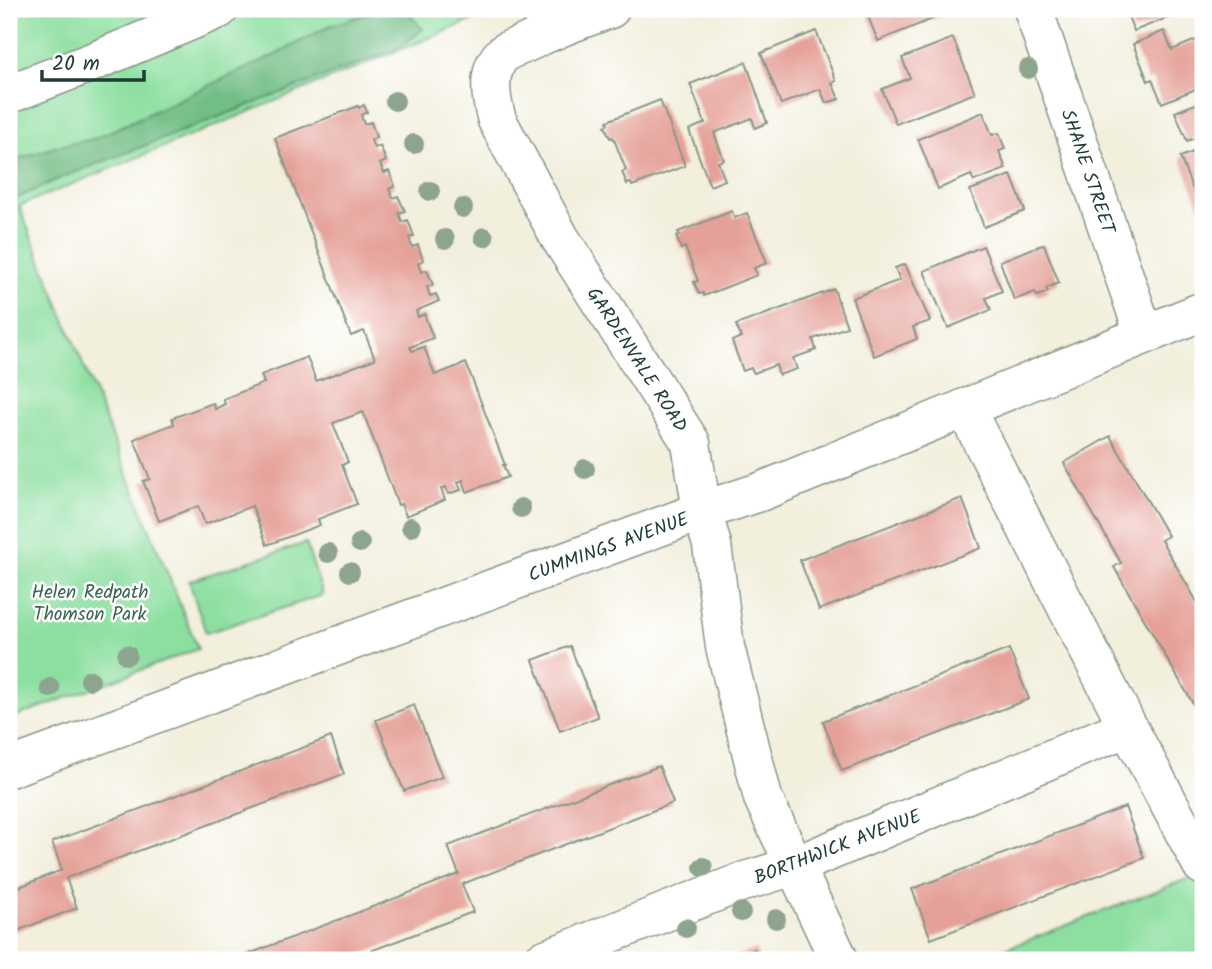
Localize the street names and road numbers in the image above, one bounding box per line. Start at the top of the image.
street label: SHANE STREET [1052,105,1123,240]
street label: GARDENVALE ROAD [578,282,695,439]
street label: CUMMINGS AVENUE [524,505,694,591]
street label: BORTHWICK AVENUE [750,802,926,894]

